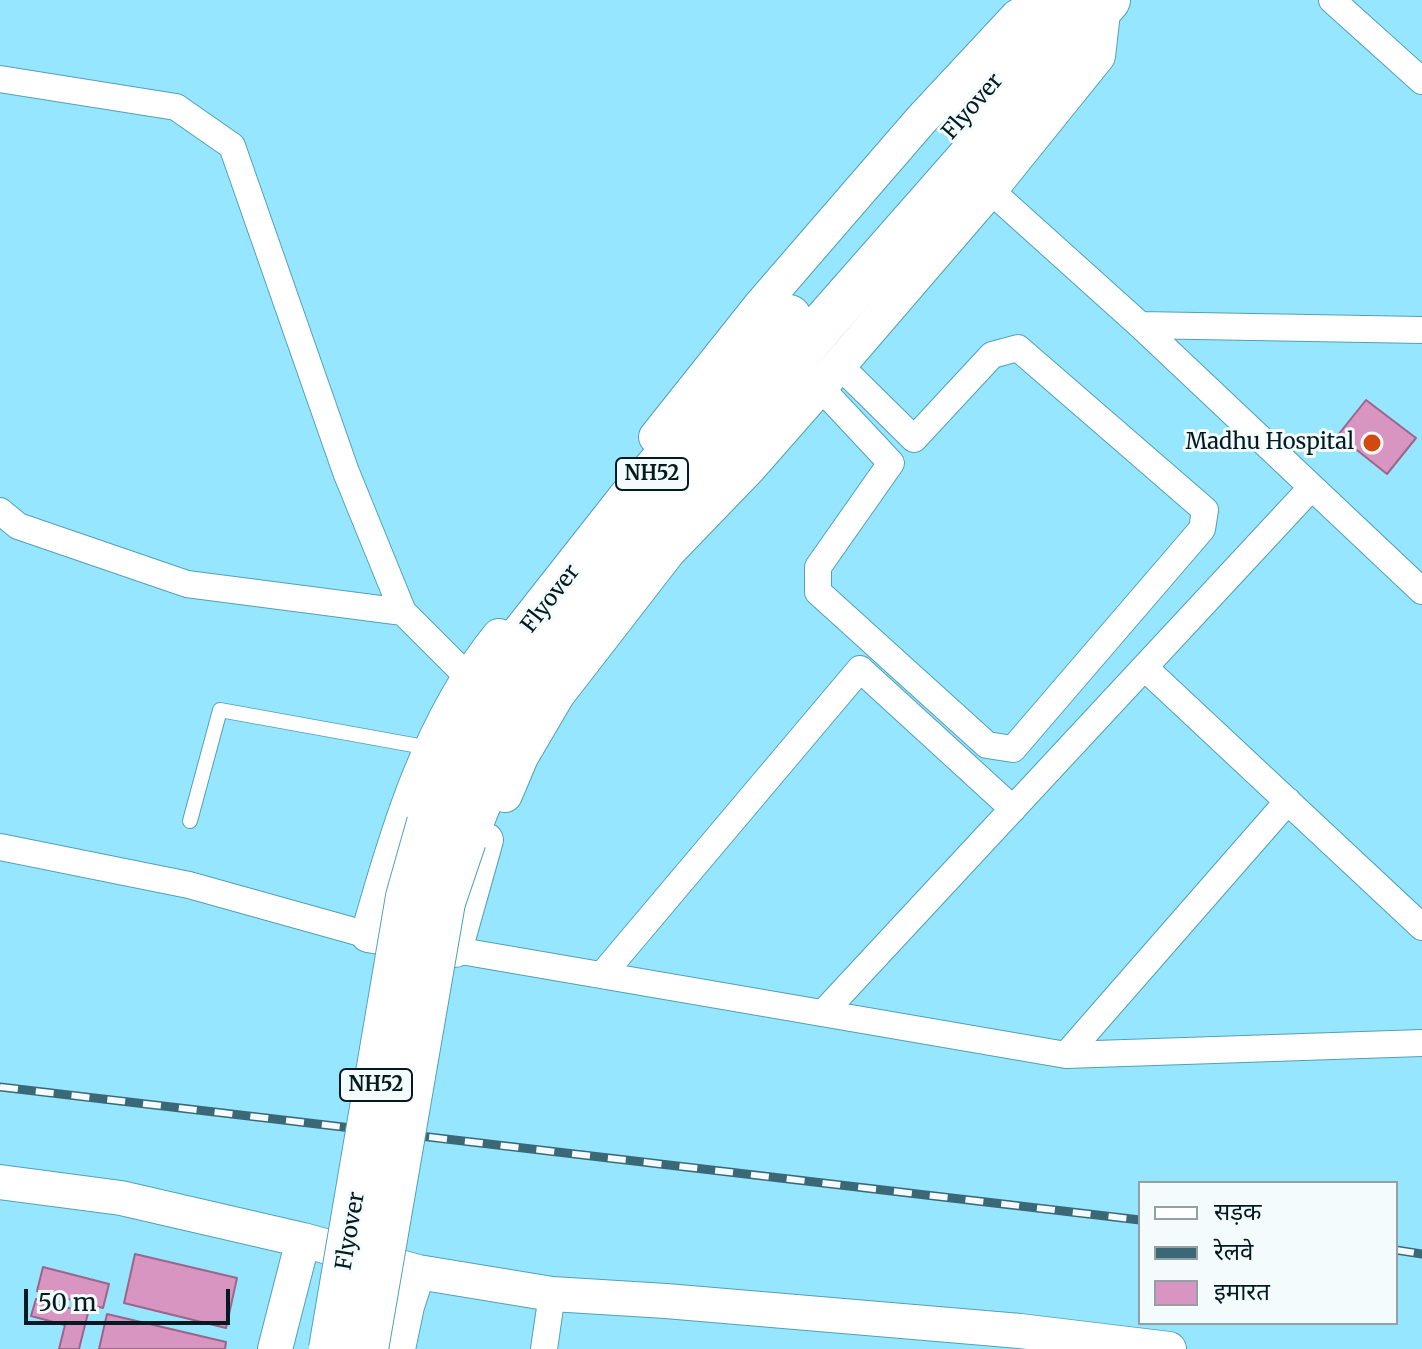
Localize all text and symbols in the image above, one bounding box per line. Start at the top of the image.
street label: Flyover [937,69,1009,145]
place label: Madhu Hospital [1185,430,1354,456]
marker: Madhu Hospital [1361,432,1383,454]
road number: NH52 [616,458,688,490]
street label: Flyover [516,560,586,638]
road number: NH52 [340,1069,412,1101]
legend [1138,1181,1398,1325]
street label: Flyover [331,1190,371,1272]
text: सड़क [1214,1196,1262,1227]
text: रेलवे [1214,1236,1253,1267]
scale bar [28,1273,234,1323]
text: इमारत [1214,1276,1270,1307]
text: 50 m [38,1287,97,1318]

